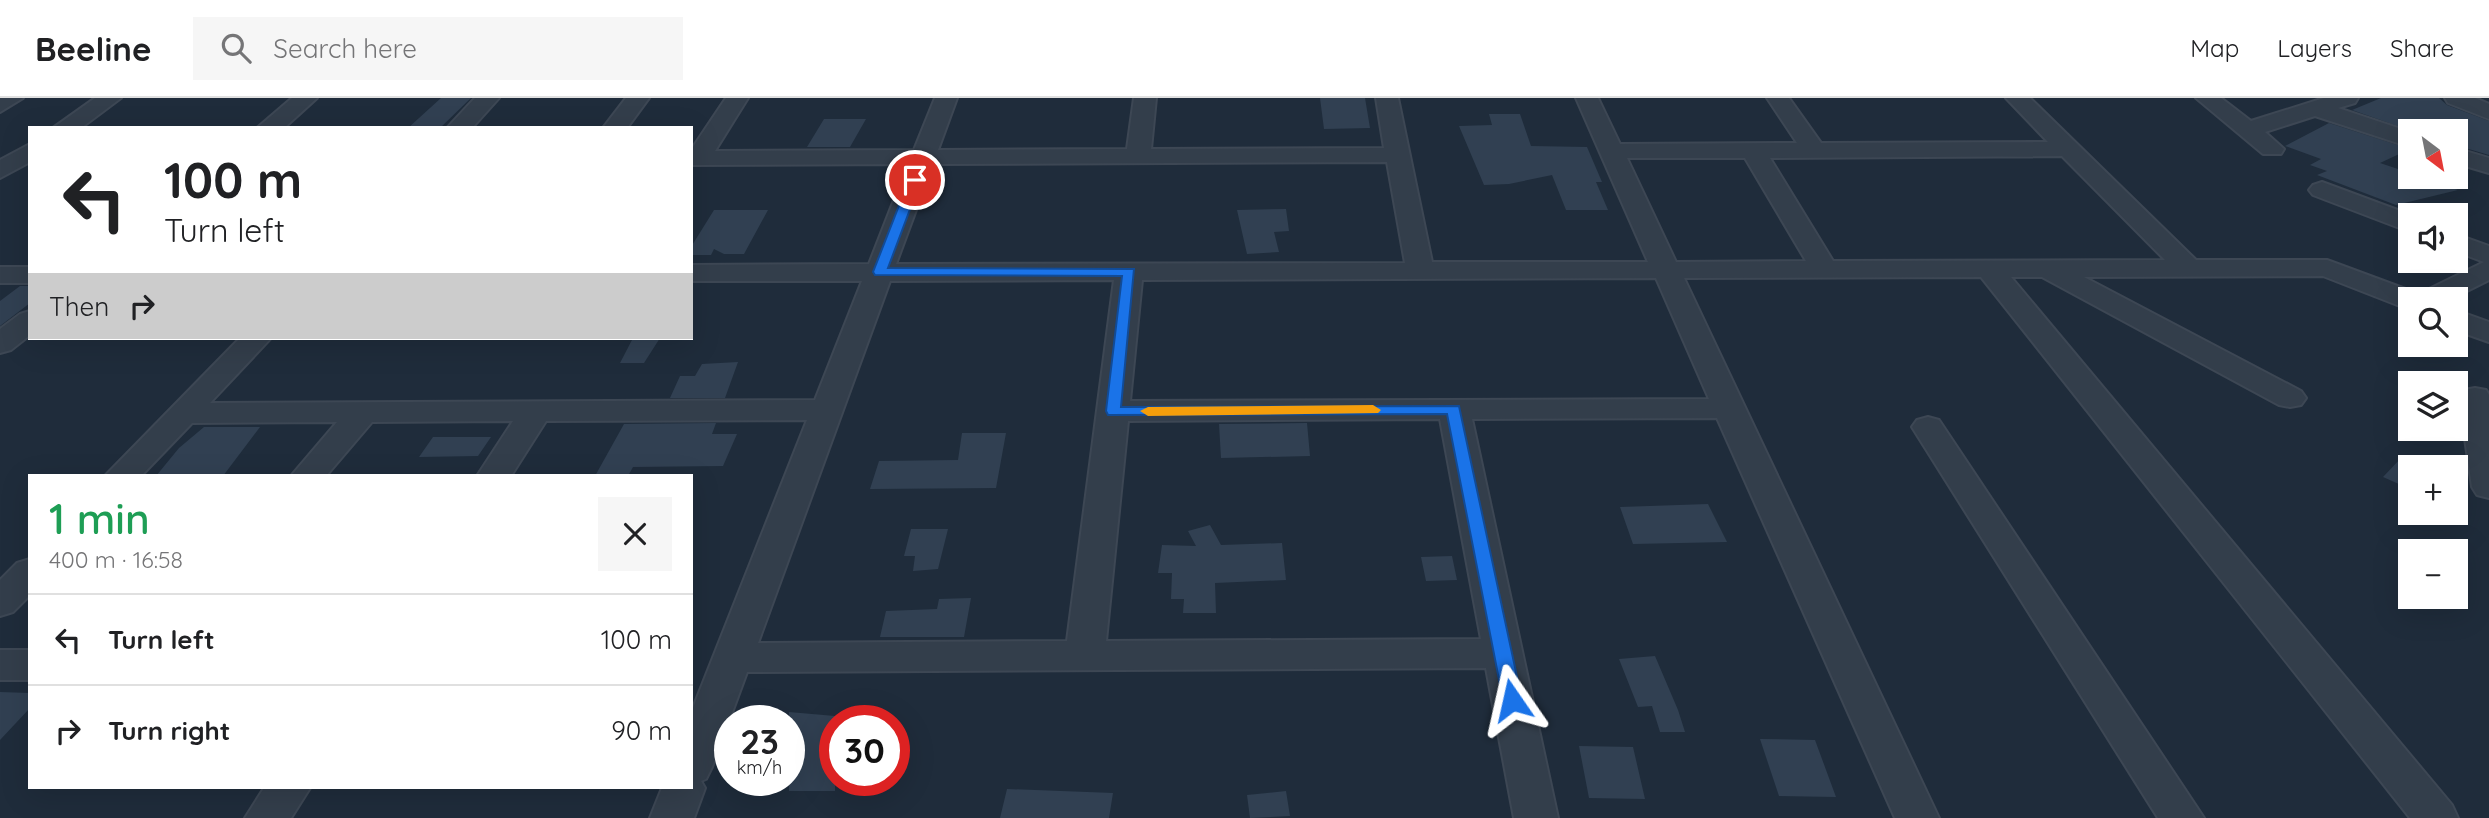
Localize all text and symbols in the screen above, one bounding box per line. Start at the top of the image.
search box [193,17,683,80]
text: Beeline [35,28,151,69]
icon: search [217,29,255,67]
text: Search here [273,32,417,65]
text: Map [2190,33,2239,63]
text: Layers [2277,33,2352,63]
text: Share [2390,33,2454,63]
north arrow [2398,119,2468,189]
map controls [2398,119,2468,609]
text: 100 m [164,149,302,210]
pin [885,150,945,210]
icon: left [49,154,140,245]
icon: arrive [896,161,934,199]
button: sound [2398,203,2468,273]
text: Turn left [164,210,285,250]
icon: right [123,287,161,325]
button: search [2398,287,2468,357]
text: Then [49,290,109,323]
button: layers [2398,371,2468,441]
button: + [2398,455,2468,525]
text: 1 min [49,492,150,545]
button: close [598,497,672,571]
button: − [2398,539,2468,609]
text: 400 m · 16:58 [49,545,183,574]
icon: left [49,621,87,659]
text: Turn left [108,623,215,656]
text: 100 m [601,623,672,656]
position arrow [1475,663,1549,737]
speed limit sign: 30 [819,705,910,796]
icon: right [49,712,87,750]
text: Turn right [108,714,230,747]
text: 90 m [611,714,672,747]
text: 23 [740,719,779,763]
text: km/h [737,756,782,779]

